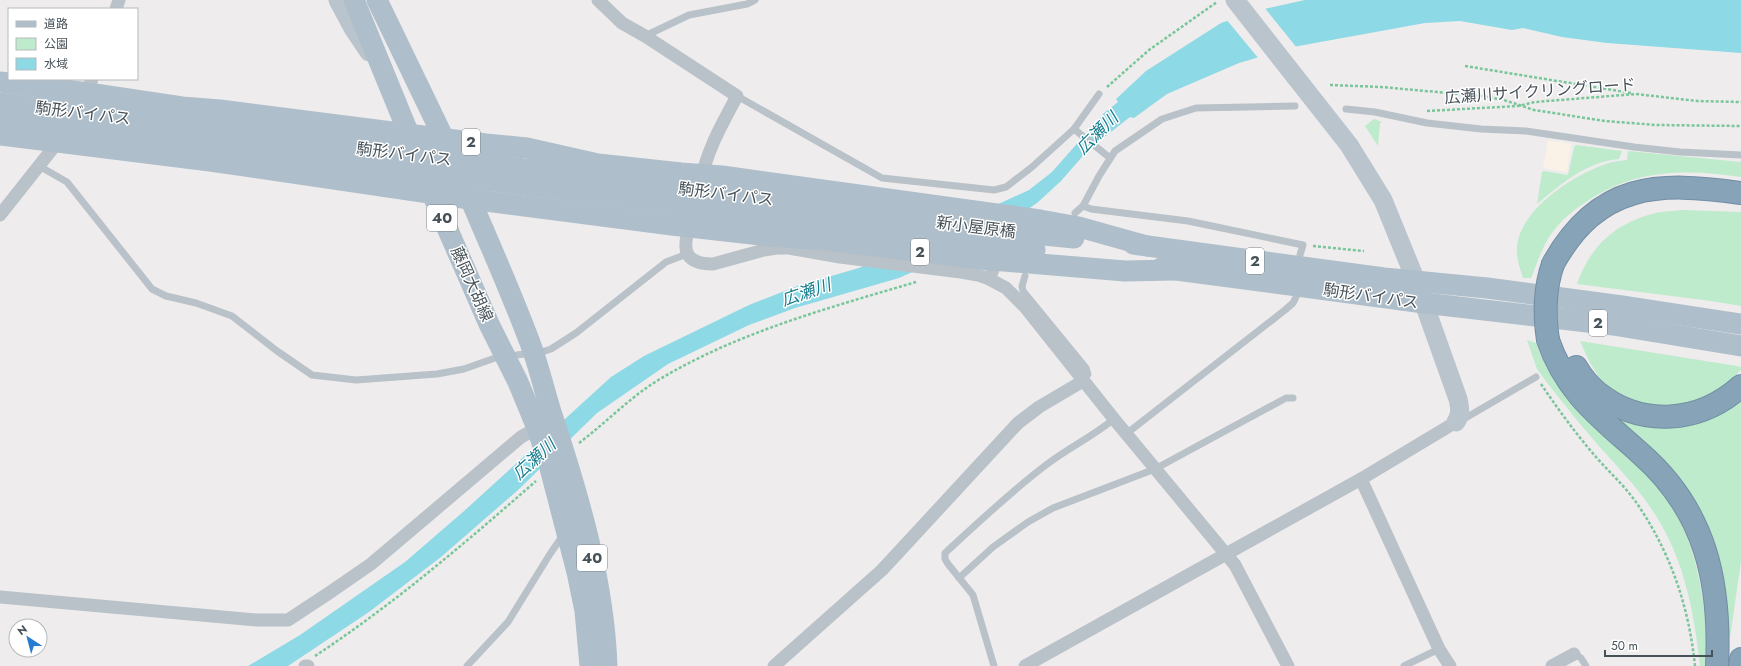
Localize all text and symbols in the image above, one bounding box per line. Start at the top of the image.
legend [8,8,138,80]
text: 道路 [44,15,68,33]
text: 公園 [44,35,68,53]
text: 水域 [44,55,68,73]
street label: 広瀬川サイクリングロード [1444,73,1636,109]
street label: 駒形バイパス [34,96,132,130]
water label: 広瀬川 [1070,105,1125,160]
road number: 2 [462,129,480,155]
street label: 駒形バイパス [355,137,453,171]
street label: 駒形バイパス [677,177,775,211]
road number: 40 [427,205,457,231]
street label: 新小屋原橋 [935,211,1017,243]
road number: 2 [911,239,929,265]
street label: 藤岡大胡線 [445,243,499,325]
road number: 2 [1246,248,1264,274]
water label: 広瀬川 [778,272,836,312]
street label: 駒形バイパス [1322,278,1420,314]
road number: 2 [1589,310,1607,336]
water label: 広瀬川 [507,432,562,485]
road number: 40 [577,545,607,571]
north arrow [8,618,48,658]
text: N [14,621,30,639]
scale bar [1605,632,1712,658]
text: 50 m [1611,637,1638,655]

